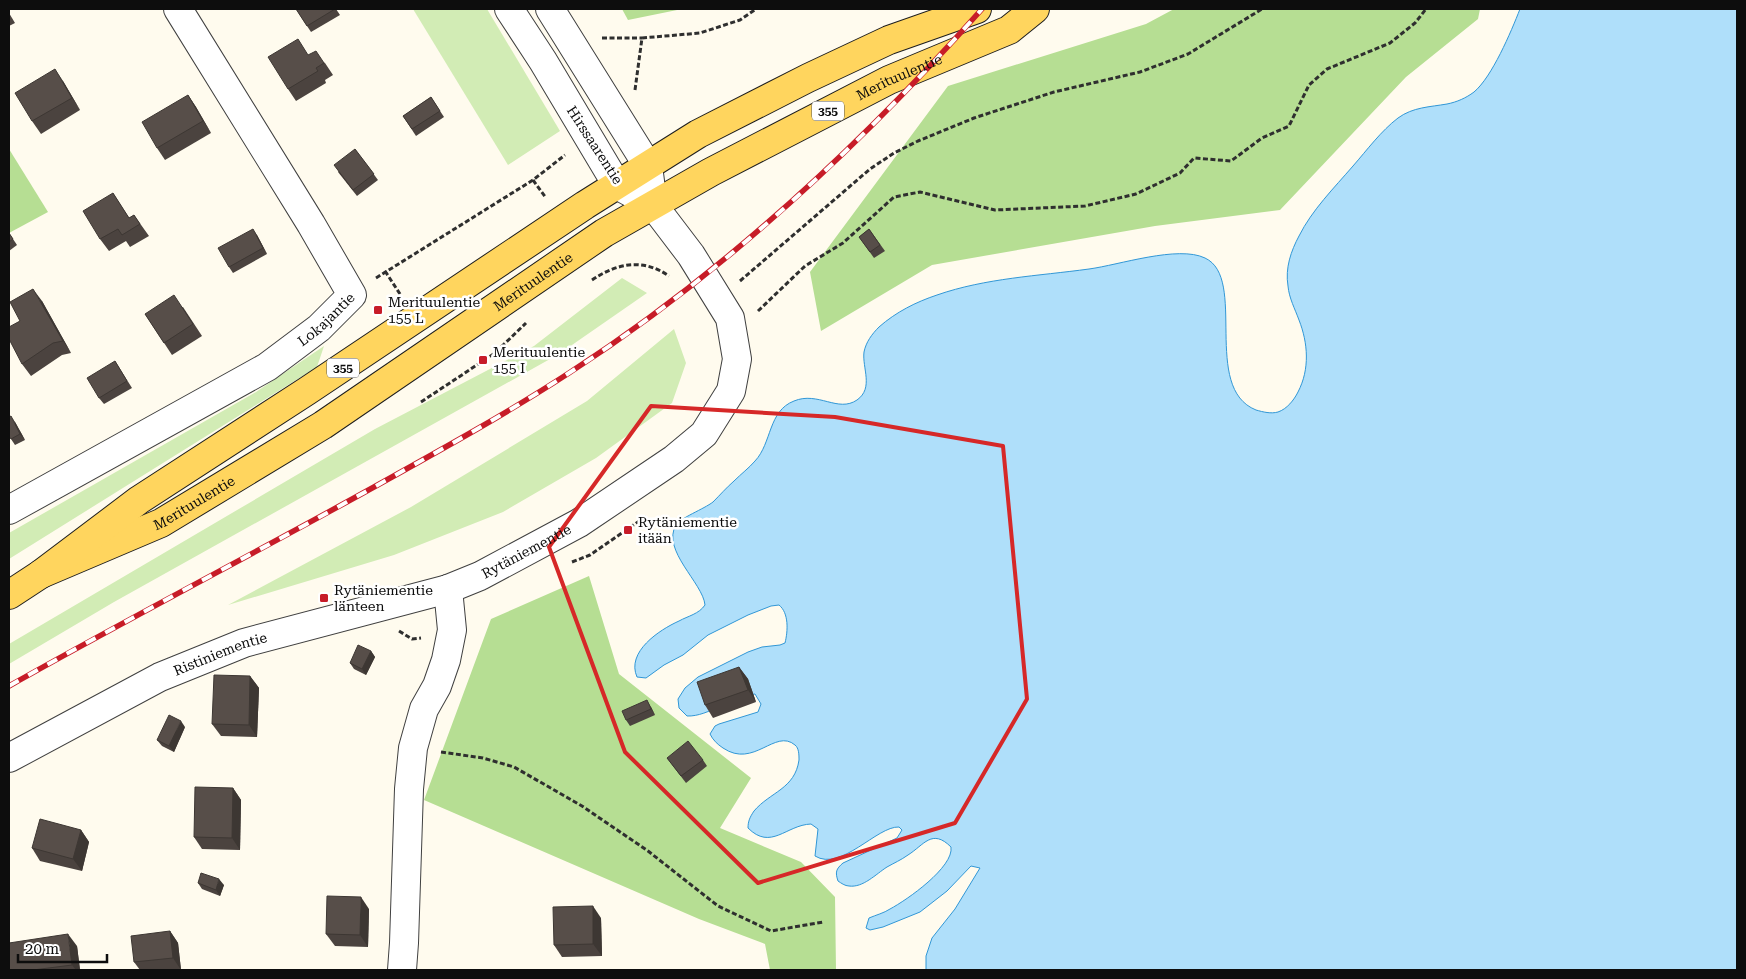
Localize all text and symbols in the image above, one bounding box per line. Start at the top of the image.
street label: Merituulentie [854,51,945,104]
road number: 355 [812,102,844,120]
street label: Hirssaarentie [564,103,626,187]
street label: Merituulentie [490,249,576,314]
street label: Lokajantie [294,289,358,349]
place label: Merituulentie 155 L [388,294,481,326]
marker: Merituulentie 155 L [372,304,384,316]
place label: Merituulentie 155 I [493,344,586,376]
marker: Merituulentie 155 I [477,354,489,366]
road number: 355 [327,358,359,378]
street label: Merituulentie [151,472,238,533]
place label: Rytäniementie itään [638,514,737,546]
street label: Rytäniementie [479,521,574,582]
marker: Rytäniementie itään [622,524,634,536]
place label: Rytäniementie länteen [334,582,433,614]
marker: Rytäniementie länteen [318,592,330,604]
street label: Ristiniementie [171,629,269,679]
scale bar [18,932,106,964]
text: 20 m [25,940,60,958]

